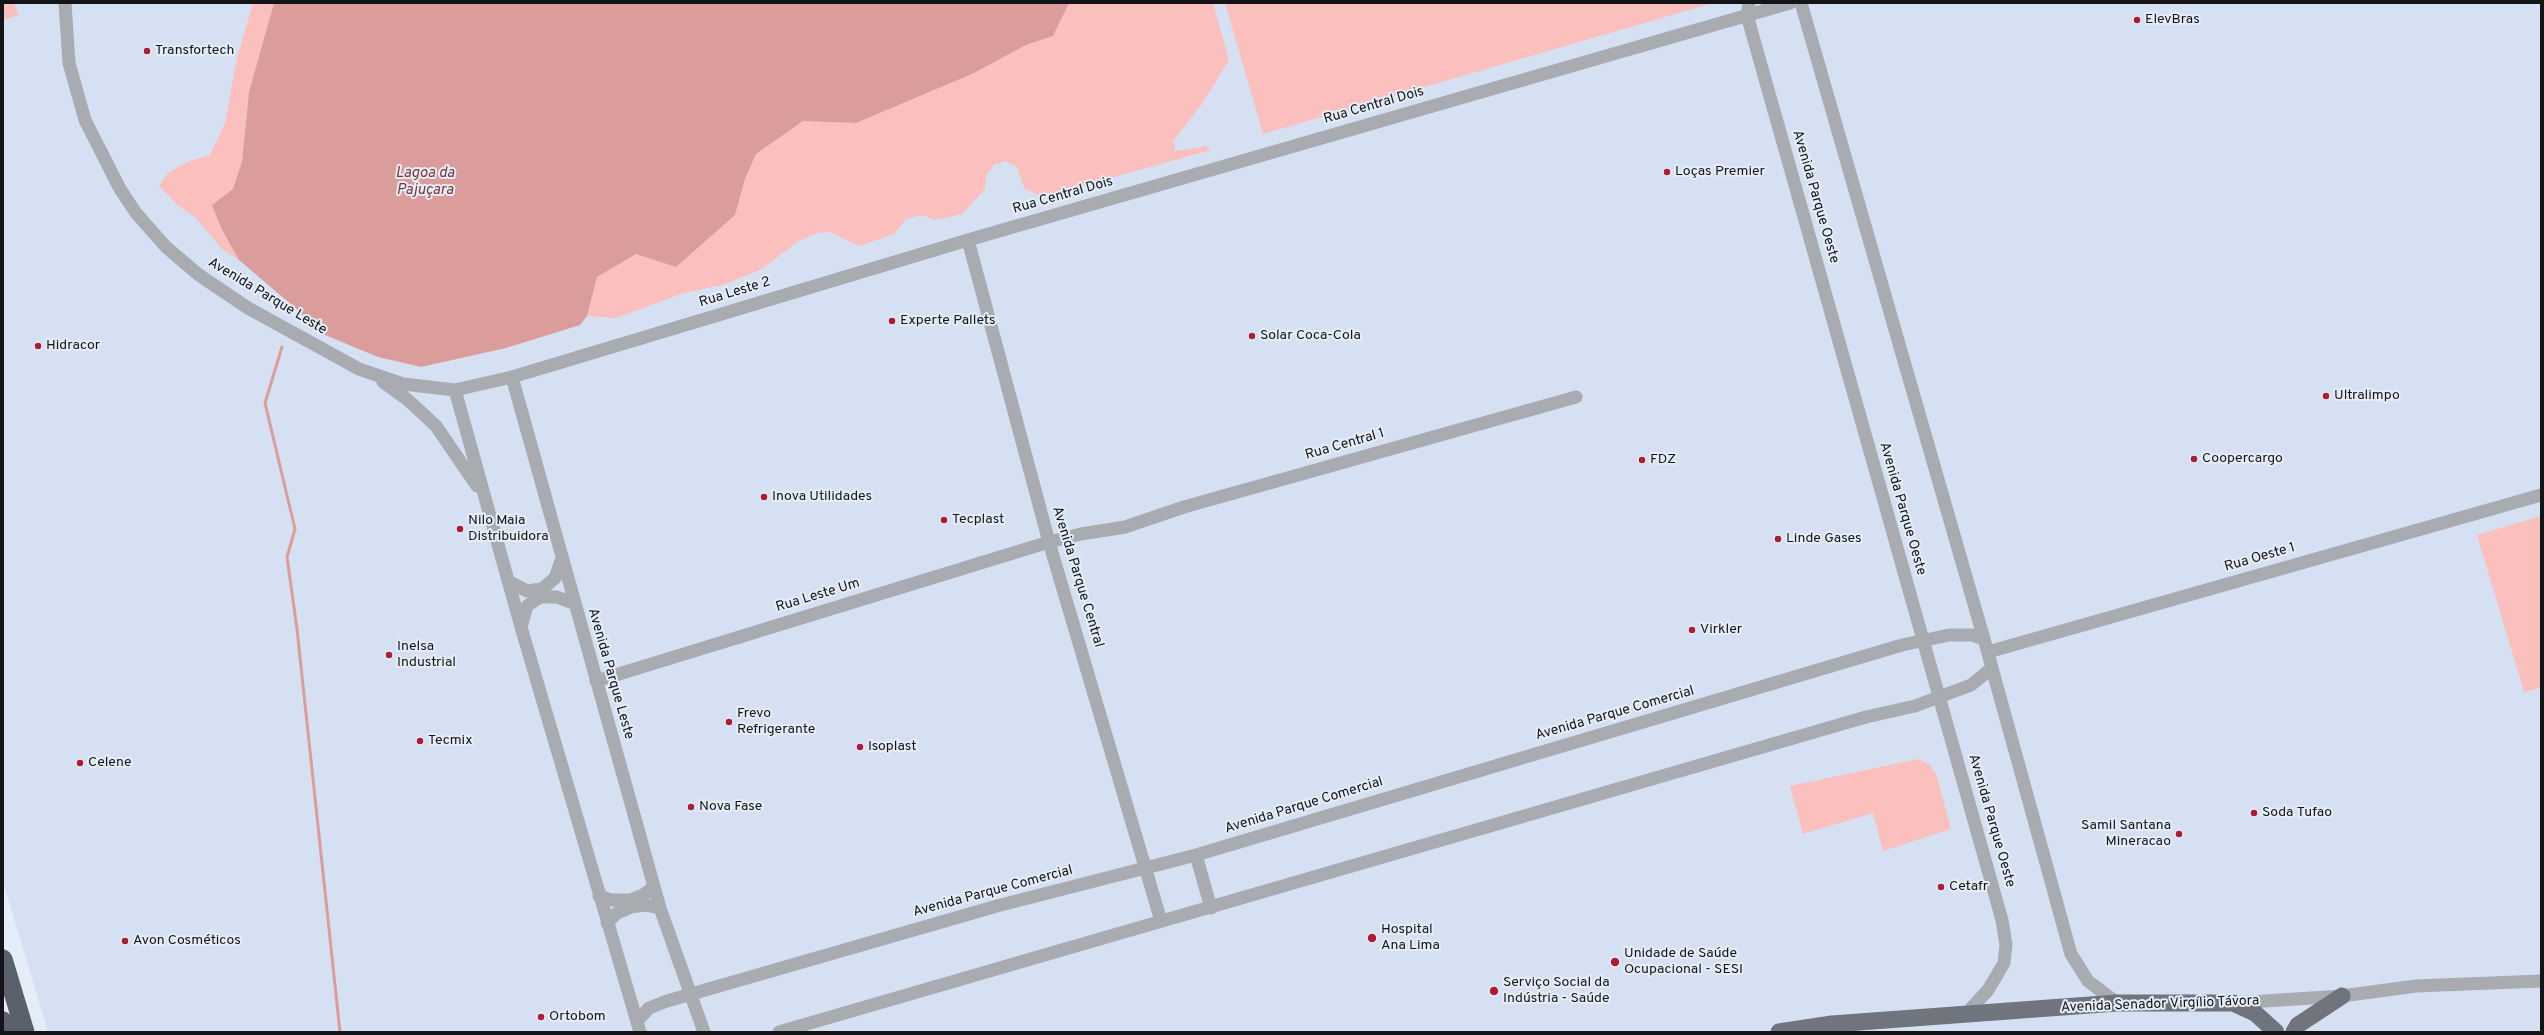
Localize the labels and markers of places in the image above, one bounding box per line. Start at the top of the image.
place label: ElevBras [2145,12,2200,28]
marker: ElevBras [2132,15,2142,25]
place label: Transfortech [155,43,234,59]
marker: Transfortech [142,46,152,56]
place label: Loças Premier [1675,164,1765,180]
marker: Loças Premier [1662,167,1672,177]
place label: Experte Pallets [900,313,996,329]
marker: Experte Pallets [887,316,897,326]
place label: Solar Coca-Cola [1260,328,1361,344]
marker: Solar Coca-Cola [1247,331,1257,341]
place label: Hidracor [46,338,100,354]
marker: Hidracor [33,341,43,351]
place label: Ultralimpo [2334,388,2400,404]
marker: Ultralimpo [2321,391,2331,401]
place label: Coopercargo [2202,451,2283,467]
place label: FDZ [1650,452,1676,468]
marker: Coopercargo [2189,454,2199,464]
marker: FDZ [1637,455,1647,465]
place label: Inova Utilidades [772,489,872,505]
marker: Inova Utilidades [759,492,769,502]
place label: Tecplast [952,512,1004,528]
place label: Nilo Maia Distribuidora [468,513,549,546]
marker: Tecplast [939,515,949,525]
marker: Nilo Maia Distribuidora [455,524,465,534]
place label: Linde Gases [1786,531,1862,547]
marker: Linde Gases [1773,534,1783,544]
place label: Virkler [1700,622,1742,638]
marker: Virkler [1687,625,1697,635]
place label: Inelsa Industrial [397,639,456,672]
marker: Inelsa Industrial [384,650,394,660]
place label: Frevo Refrigerante [737,706,815,738]
marker: Frevo Refrigerante [724,717,734,727]
place label: Tecmix [428,733,472,749]
marker: Tecmix [415,736,425,746]
place label: Isoplast [868,739,917,755]
marker: Isoplast [855,742,865,752]
place label: Celene [88,755,132,771]
marker: Celene [75,758,85,768]
place label: Nova Fase [699,799,762,815]
marker: Nova Fase [686,802,696,812]
place label: Soda Tufao [2262,805,2332,821]
marker: Soda Tufao [2249,808,2259,818]
place label: Samil Santana Mineracao [2081,818,2171,850]
marker: Samil Santana Mineracao [2174,829,2184,839]
place label: Cetafr [1949,879,1988,895]
marker: Cetafr [1936,882,1946,892]
place label: Hospital Ana Lima [1381,922,1440,954]
marker: Hospital Ana Lima [1366,932,1378,944]
place label: Avon Cosméticos [133,933,241,949]
marker: Avon Cosméticos [120,936,130,946]
place label: Unidade de Saúde Ocupacional - SESI [1624,946,1743,978]
marker: Unidade de Saúde Ocupacional - SESI [1609,956,1621,968]
place label: Serviço Social da Indústria - Saúde [1503,975,1610,1008]
marker: Serviço Social da Indústria - Saúde [1488,985,1500,997]
place label: Ortobom [549,1009,606,1025]
marker: Ortobom [536,1012,546,1022]

